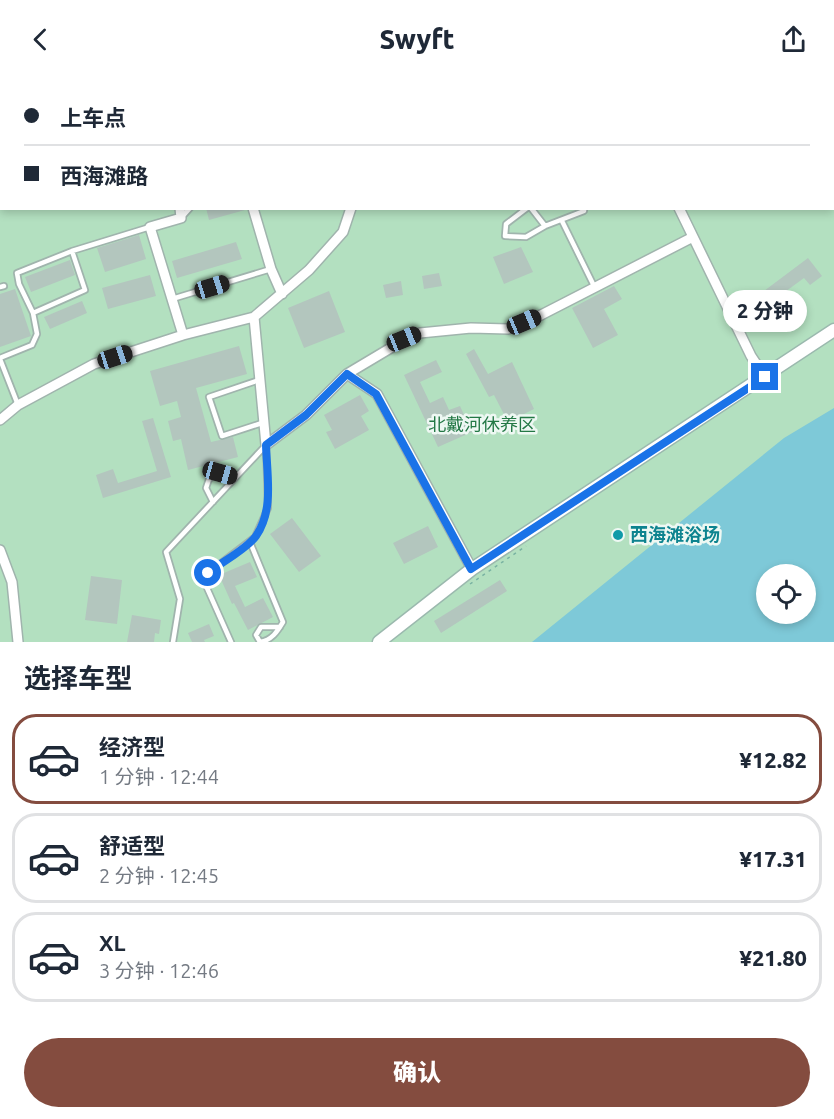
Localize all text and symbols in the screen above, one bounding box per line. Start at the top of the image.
icon: back [24,23,57,56]
icon: share [777,23,810,56]
text: Swyft [379,24,455,54]
text: 上车点 [60,105,126,130]
text: 西海滩路 [60,163,148,188]
car [192,273,232,301]
callout: 2 分钟 [723,290,807,332]
text: 2 分钟 [737,299,793,322]
car [504,307,544,337]
car [384,324,424,354]
car [95,343,135,371]
route end [751,363,778,390]
park label: 北戴河休养区 [428,414,536,434]
car [200,459,240,487]
place label: 西海滩浴场 [630,524,720,544]
marker: 西海滩浴场 [611,528,625,542]
route start [194,559,221,586]
map controls [756,564,816,624]
button: locate [756,564,816,624]
text: 选择车型 [24,663,132,693]
icon: car [27,732,81,786]
text: 经济型 [99,734,165,759]
text: ¥12.82 [740,747,807,772]
text: 1 分钟 · 12:44 [99,765,219,788]
icon: car [27,831,81,885]
text: 舒适型 [99,833,165,858]
text: ¥17.31 [740,846,807,871]
text: 2 分钟 · 12:45 [99,864,219,887]
icon: car [27,930,81,984]
text: XL [99,930,126,955]
text: ¥21.80 [740,945,807,970]
text: 3 分钟 · 12:46 [99,959,219,982]
button: 确认 [24,1038,810,1107]

